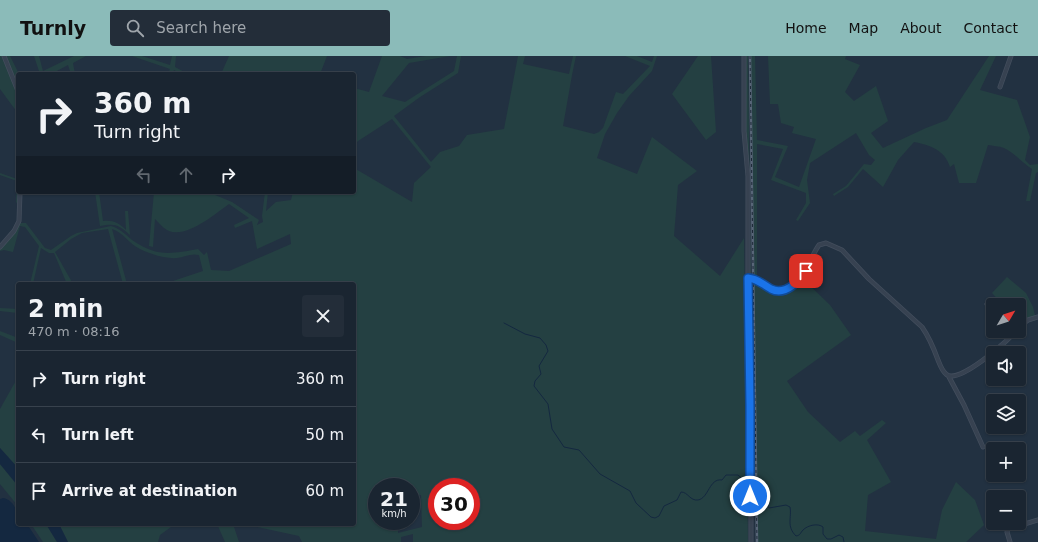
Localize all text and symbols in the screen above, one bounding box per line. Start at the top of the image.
search box [110,10,390,46]
text: Turnly [20,17,86,39]
icon: search [124,17,146,39]
text: Search here [156,19,246,37]
text: Home [785,20,827,36]
text: Map [849,20,878,36]
text: About [900,20,942,36]
text: Contact [964,20,1018,36]
text: 360 m [94,87,191,120]
icon: right [28,88,80,140]
text: Turn right [94,121,180,142]
icon: left [133,164,155,186]
icon: ahead [175,164,197,186]
icon: right [217,164,239,186]
pin [789,254,823,288]
icon: arrive [795,260,817,282]
text: 2 min [28,295,103,323]
button: close [302,295,344,337]
north arrow [986,298,1026,338]
map controls [986,298,1026,530]
text: 470 m · 08:16 [28,324,119,339]
button: sound [986,346,1026,386]
icon: right [28,368,50,390]
text: Turn right [62,370,146,388]
text: 360 m [296,370,344,388]
button: layers [986,394,1026,434]
icon: left [28,424,50,446]
text: Turn left [62,426,134,444]
text: 50 m [306,426,344,444]
button: + [986,442,1026,482]
position arrow [729,475,771,517]
speed limit sign: 30 [428,478,480,530]
icon: arrive [28,480,50,502]
text: Arrive at destination [62,482,237,500]
text: 60 m [306,482,344,500]
text: 21 [380,487,408,511]
button: − [986,490,1026,530]
text: km/h [381,508,407,519]

